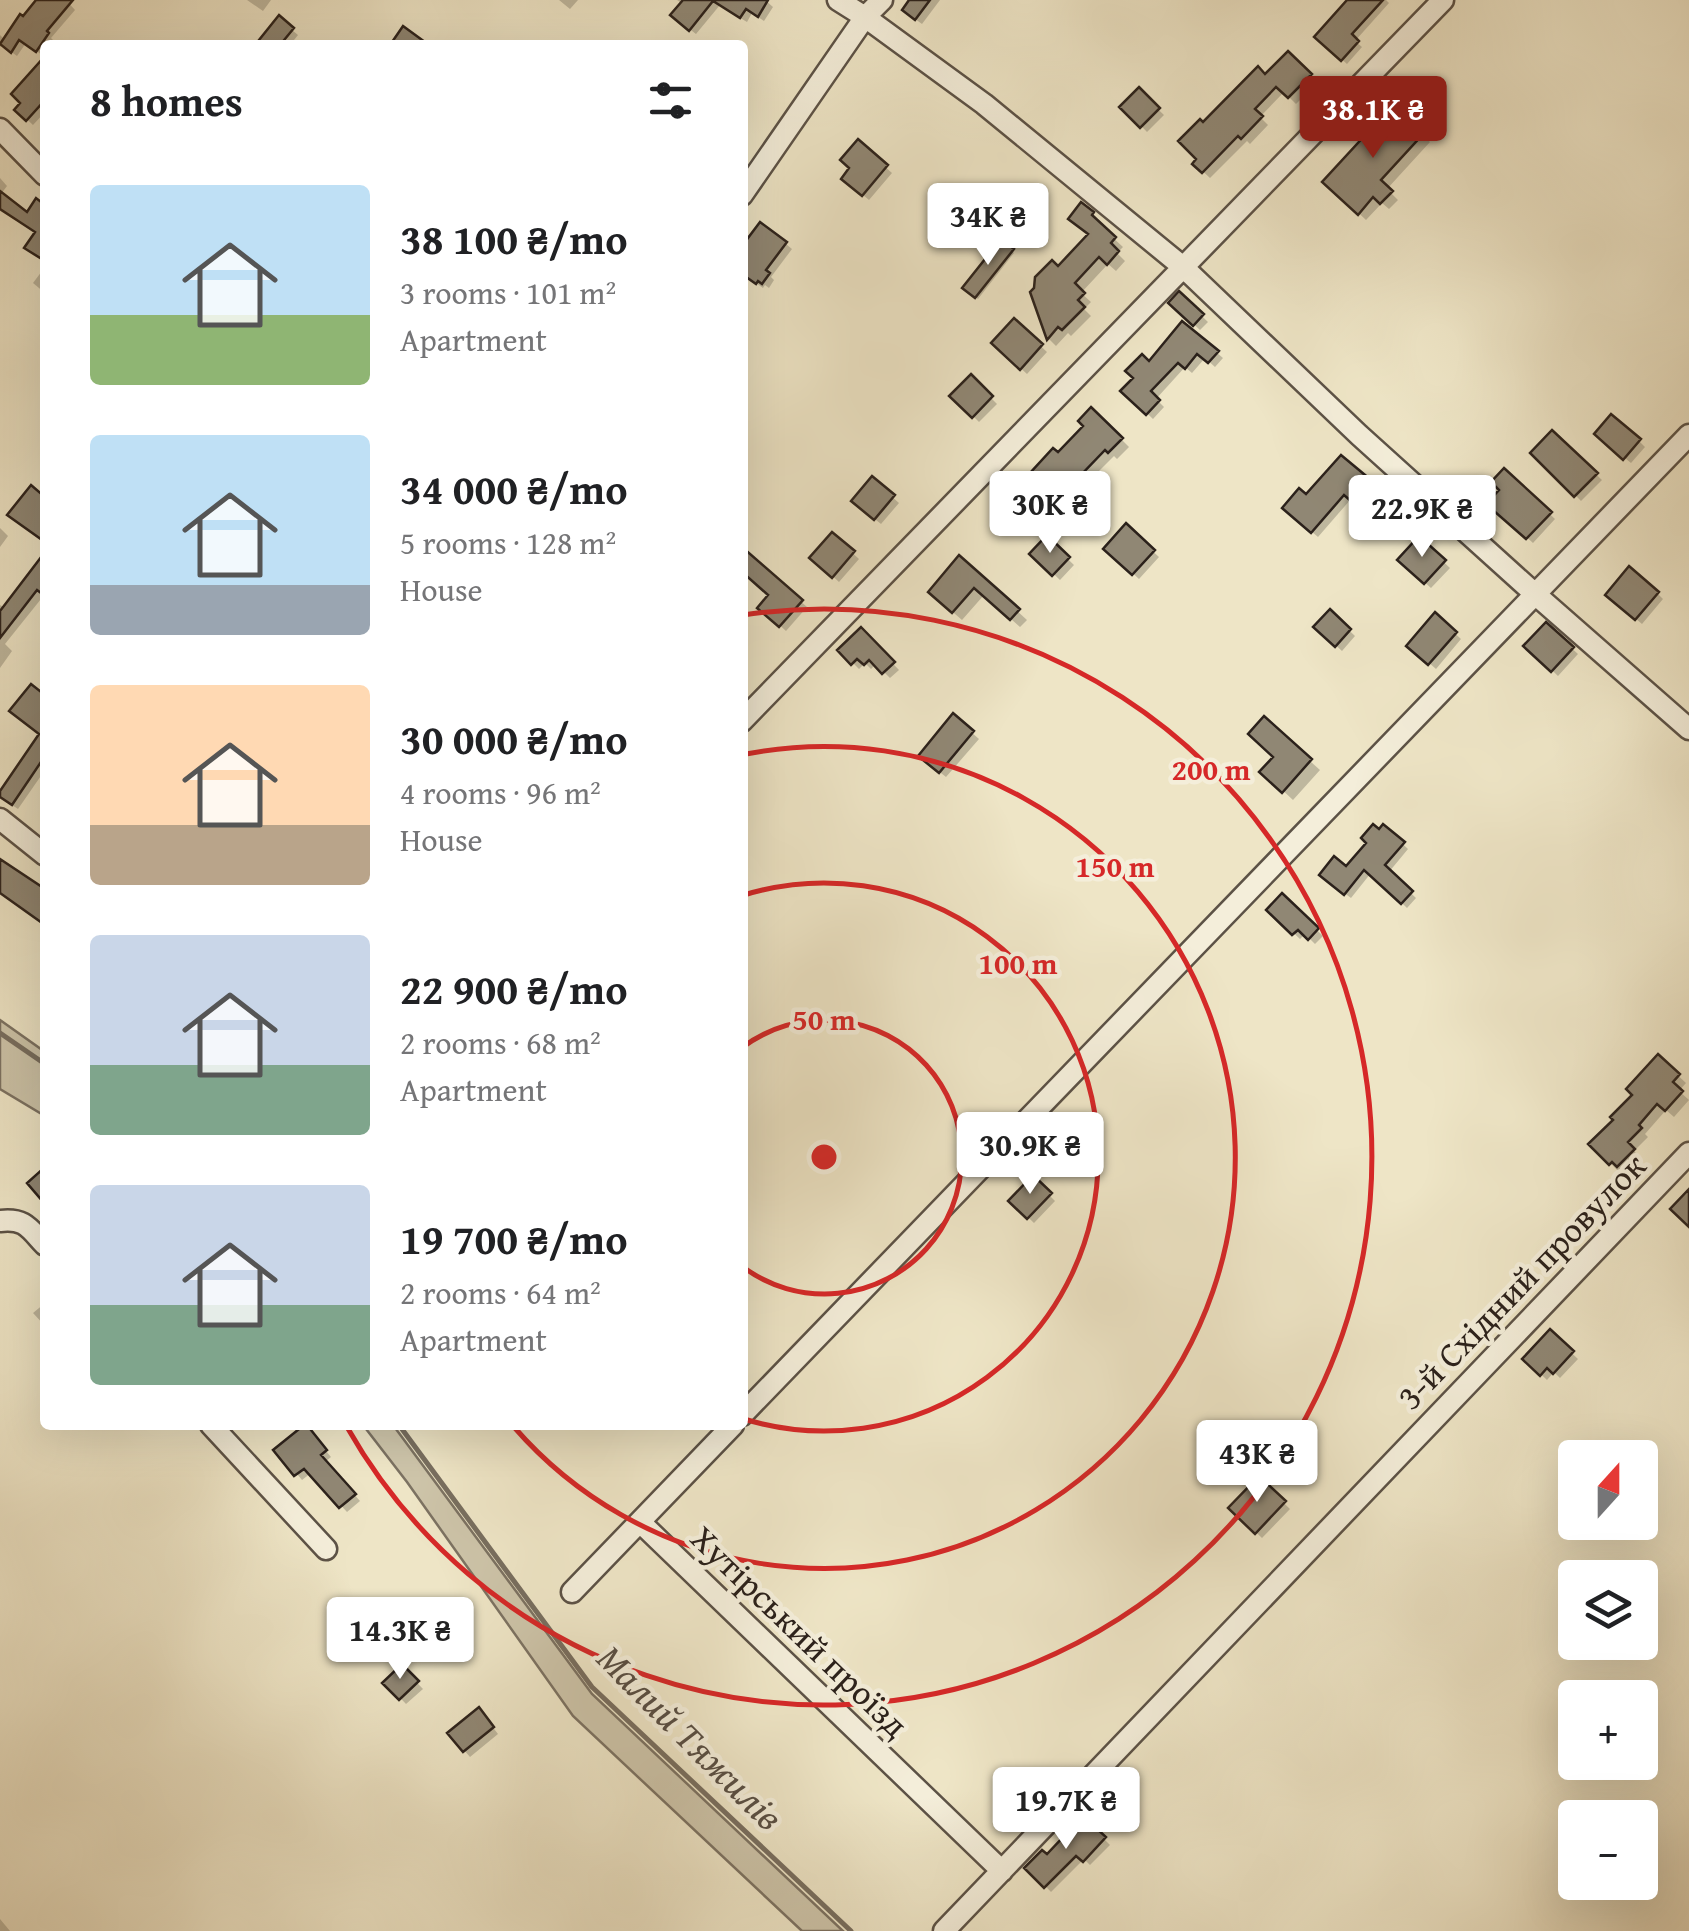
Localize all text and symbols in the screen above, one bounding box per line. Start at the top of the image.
text: 8 homes [90,70,243,131]
icon: filters [643,73,698,128]
pin: 38.1K ₴ [1281,76,1465,161]
text: 38.1K ₴ [1322,85,1424,132]
pin: 34K ₴ [918,183,1058,268]
text: 34K ₴ [950,192,1027,239]
text: 38 100 ₴/mo [400,208,628,269]
icon: home [170,225,290,345]
text: 3 rooms · 101 m² [400,269,616,316]
text: Apartment [400,316,547,363]
text: 34 000 ₴/mo [400,458,628,519]
pin: 30K ₴ [980,471,1120,556]
icon: home [170,475,290,595]
pin: 22.9K ₴ [1330,475,1514,560]
text: 30K ₴ [1012,480,1089,527]
text: 22.9K ₴ [1371,484,1473,531]
text: 5 rooms · 128 m² [400,519,616,566]
text: House [400,566,483,613]
text: 30 000 ₴/mo [400,708,628,769]
icon: home [170,725,290,845]
text: 200 m [1172,747,1251,791]
text: 4 rooms · 96 m² [400,769,601,816]
text: House [400,816,483,863]
text: 150 m [1076,844,1155,888]
text: 100 m [979,941,1058,985]
text: 22 900 ₴/mo [400,958,628,1019]
icon: home [170,975,290,1095]
text: 50 m [792,997,856,1041]
text: 2 rooms · 68 m² [400,1019,601,1066]
text: Apartment [400,1066,547,1113]
pin: 30.9K ₴ [938,1112,1122,1197]
text: 30.9K ₴ [979,1121,1081,1168]
centre of rings [806,1139,842,1175]
street label: 3-й Східний провулок [1385,1141,1658,1421]
text: 19 700 ₴/mo [400,1208,628,1269]
icon: home [170,1225,290,1345]
text: 2 rooms · 64 m² [400,1269,601,1316]
text: Apartment [400,1316,547,1363]
pin: 43K ₴ [1187,1420,1327,1505]
text: 43K ₴ [1219,1429,1296,1476]
north arrow [1558,1440,1658,1540]
map controls [1558,1440,1658,1900]
street label: Хутірський проїзд [679,1513,921,1749]
button: layers [1558,1560,1658,1660]
pin: 14.3K ₴ [308,1597,492,1682]
text: 14.3K ₴ [349,1606,451,1653]
water label: Малий Тяжилів [585,1631,797,1843]
button: + [1558,1680,1658,1780]
pin: 19.7K ₴ [974,1767,1158,1852]
text: 19.7K ₴ [1015,1776,1117,1823]
button: − [1558,1800,1658,1900]

